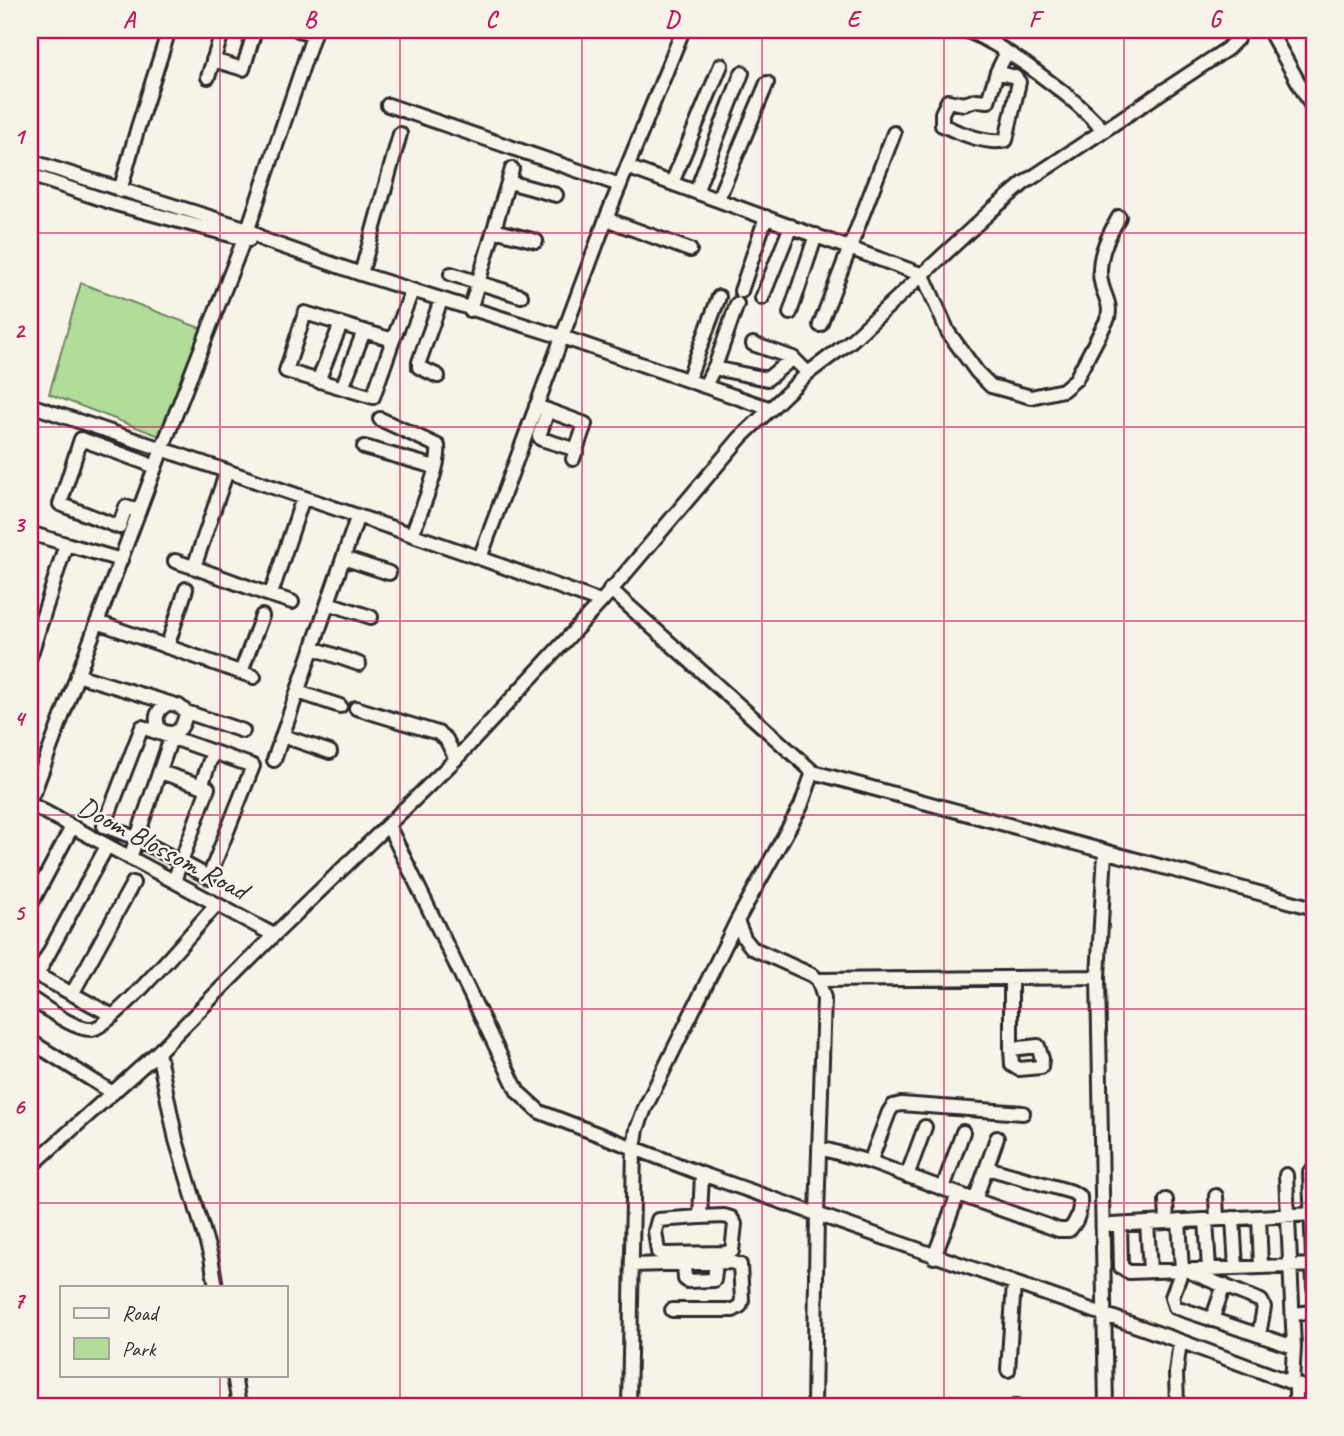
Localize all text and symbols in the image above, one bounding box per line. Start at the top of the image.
text: A [123,5,137,34]
text: B [304,5,318,34]
text: C [486,5,500,34]
text: D [665,5,681,34]
text: E [847,5,863,34]
text: F [1029,5,1045,34]
text: G [1209,5,1224,34]
text: 1 [14,122,27,151]
text: 2 [14,316,27,345]
text: 3 [14,510,27,539]
text: 4 [14,704,27,733]
street label: Doom Blossom Road [72,788,258,909]
text: 5 [14,898,26,927]
text: 6 [14,1092,27,1121]
text: 7 [14,1286,27,1315]
legend [60,1286,287,1376]
text: Road [122,1300,161,1326]
text: Park [122,1336,157,1362]

